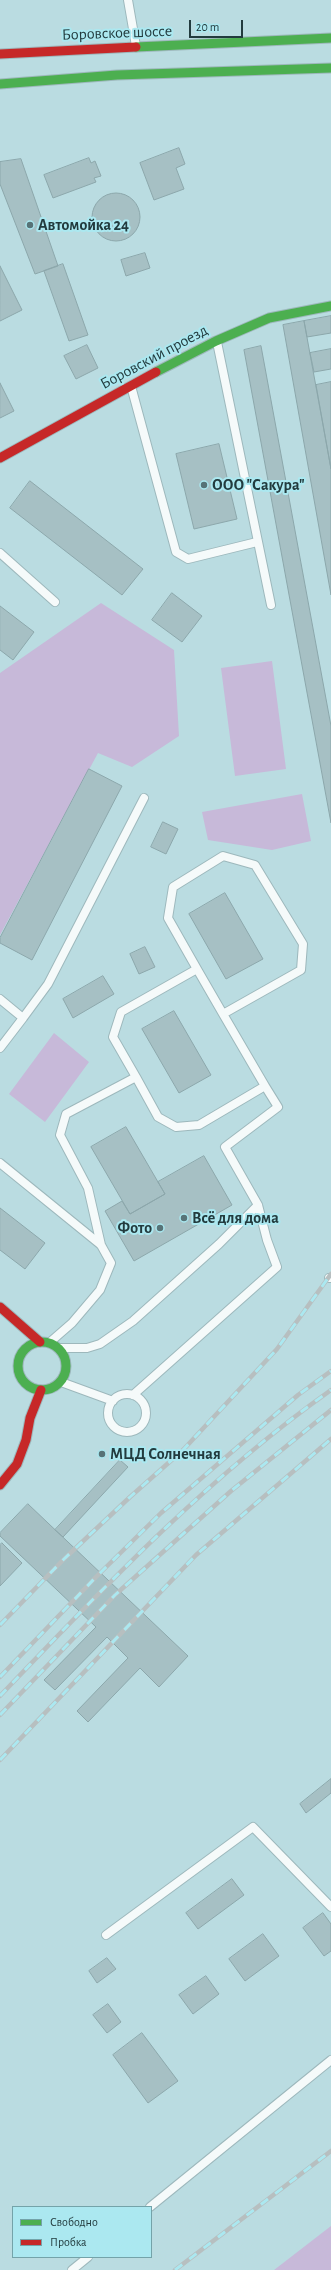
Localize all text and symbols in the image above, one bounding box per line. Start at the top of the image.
scale bar [191,12,245,38]
street label: Боровское шоссе [61,21,173,45]
text: 20 m [196,21,219,33]
place label: Автомойка 24 [38,215,129,235]
marker: Автомойка 24 [25,220,35,230]
street label: Боровский проезд [97,321,211,393]
place label: ООО "Сакура" [212,475,305,495]
marker: ООО "Сакура" [199,480,209,490]
place label: Всё для дома [192,1208,279,1228]
marker: Всё для дома [179,1213,189,1223]
place label: Фото [118,1218,152,1238]
marker: Фото [155,1223,165,1233]
place label: МЦД Солнечная [110,1444,221,1464]
marker: МЦД Солнечная [97,1449,107,1459]
legend [12,2206,152,2258]
text: Свободно [50,2216,98,2228]
text: Пробка [50,2236,87,2248]

